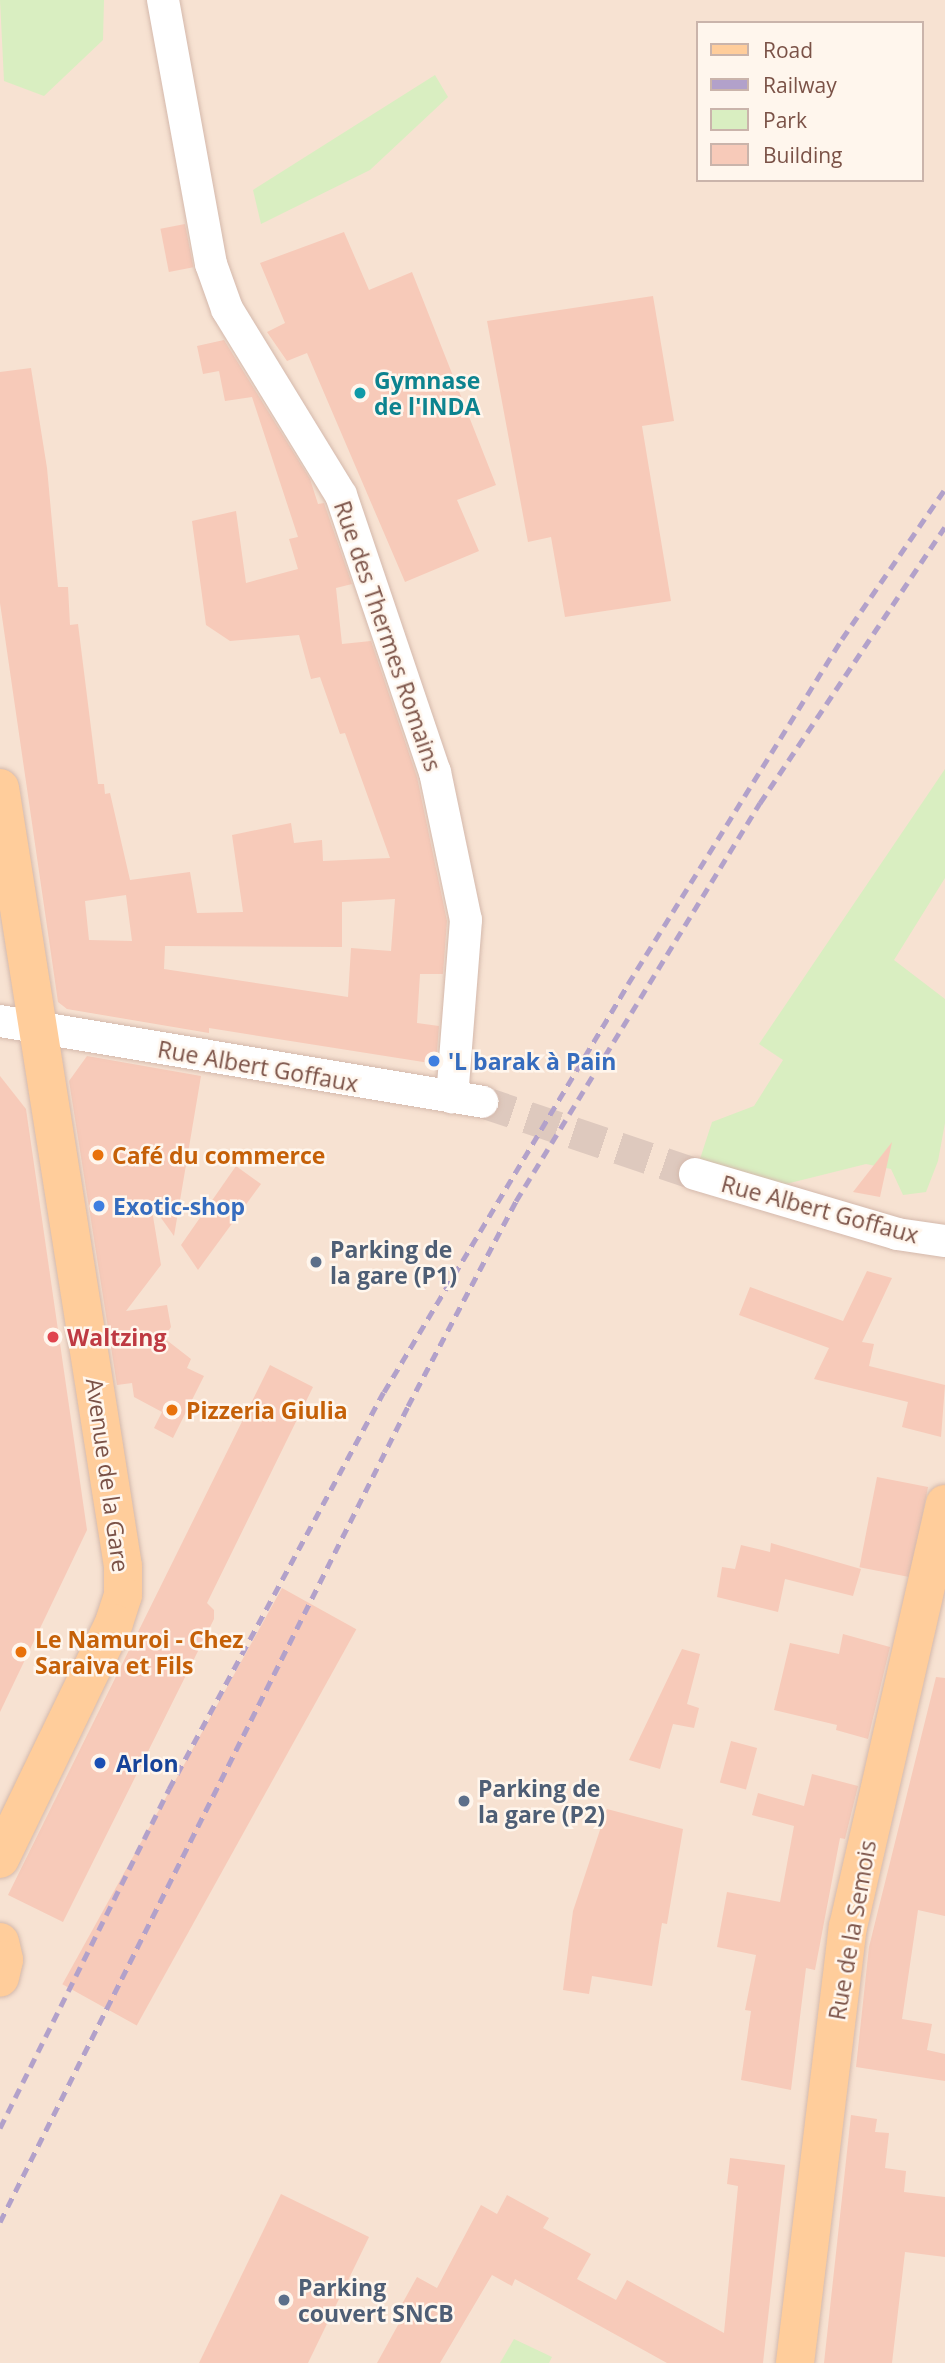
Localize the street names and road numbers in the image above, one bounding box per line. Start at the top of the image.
street label: Rue des Thermes Romains [329,497,447,775]
street label: Rue Albert Goffaux [156,1035,360,1097]
street label: Rue Albert Goffaux [718,1169,922,1249]
street label: Avenue de la Gare [81,1376,135,1574]
street label: Rue de la Semois [823,1838,881,2022]

